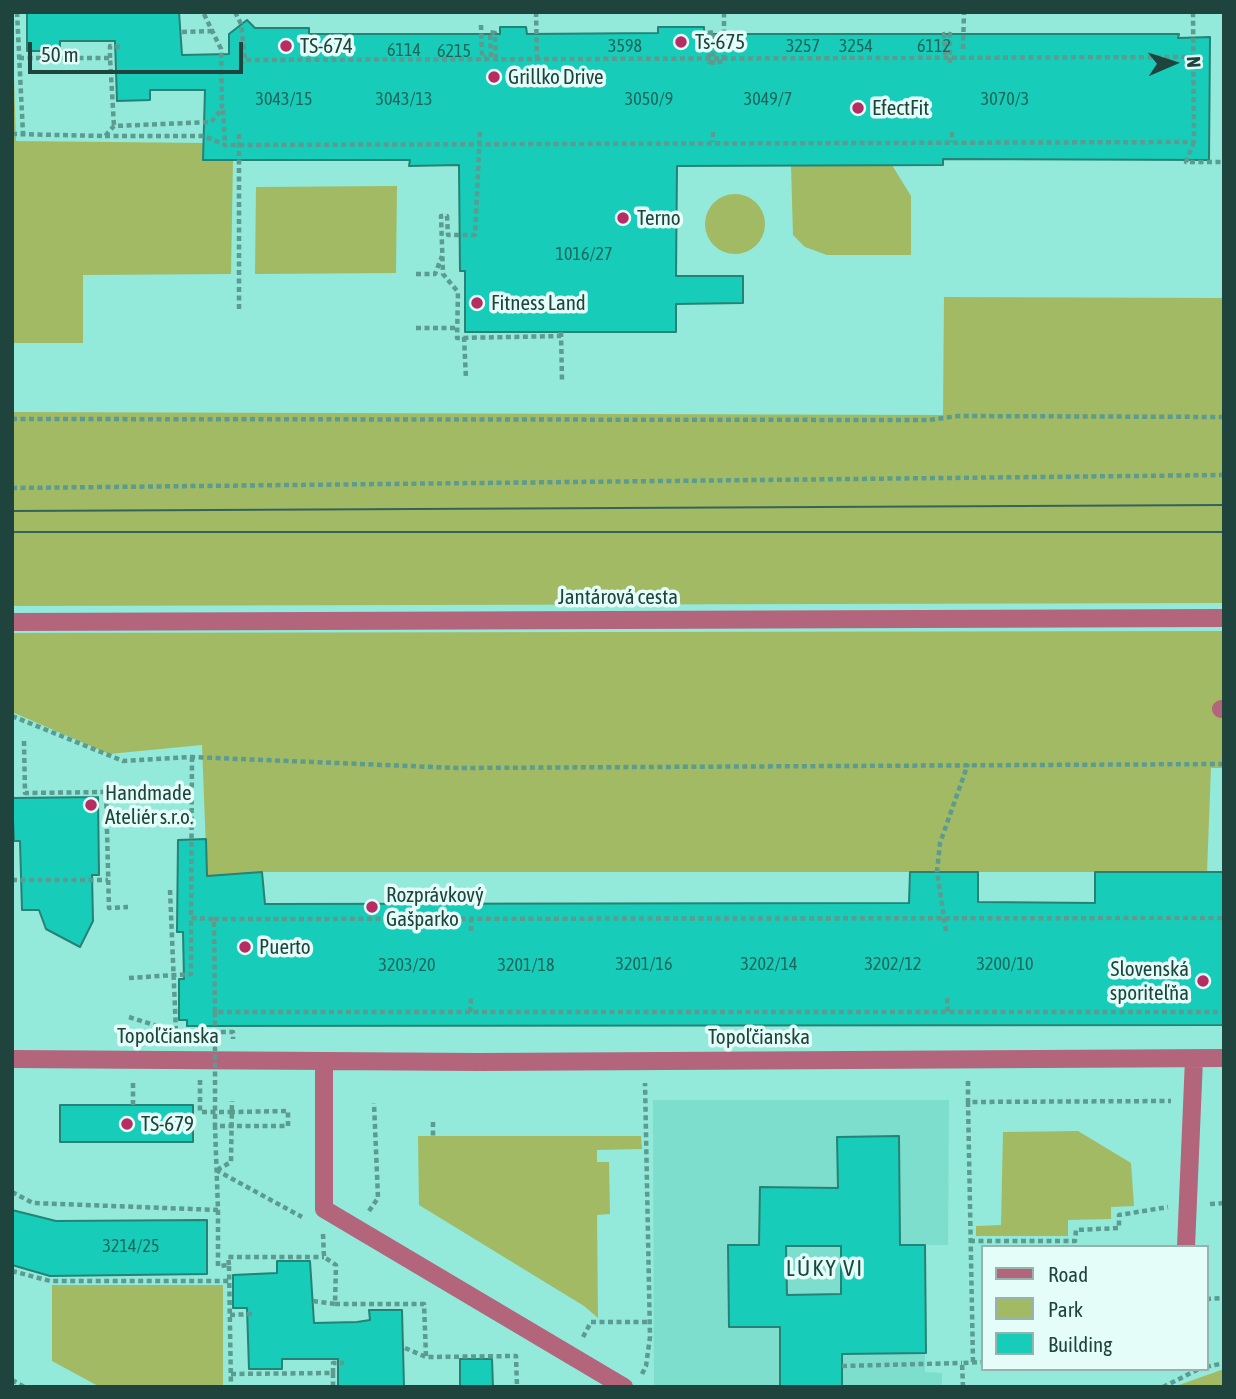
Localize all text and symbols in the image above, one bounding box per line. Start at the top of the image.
scale bar [32,28,247,72]
north arrow [1138,28,1208,98]
place label: Ts-675 [695,29,745,55]
place label: TS-674 [300,33,353,59]
marker: Ts-675 [673,34,689,50]
house number: 3598 [608,35,642,57]
house number: 3257 [786,35,820,57]
house number: 3254 [839,35,873,57]
house number: 6112 [917,35,951,57]
marker: TS-674 [278,38,294,54]
house number: 6114 [387,39,421,61]
house number: 6215 [437,40,471,62]
text: 50 m [41,42,79,66]
text: N [1183,56,1205,68]
place label: Grillko Drive [508,64,604,90]
marker: Grillko Drive [486,69,502,85]
house number: 3043/15 [256,88,312,110]
house number: 3043/13 [376,88,432,110]
house number: 3050/9 [625,88,673,110]
house number: 3049/7 [744,88,792,110]
house number: 3070/3 [981,88,1029,110]
place label: EfectFit [872,95,929,121]
marker: EfectFit [850,100,866,116]
place label: Terno [637,205,681,231]
marker: Terno [615,210,631,226]
house number: 1016/27 [556,243,612,265]
place label: Fitness Land [491,290,586,316]
marker: Fitness Land [469,295,485,311]
street label: Jantárová cesta [558,584,678,610]
place label: Handmade Ateliér s.r.o. [105,780,194,830]
marker: Handmade Ateliér s.r.o. [83,797,99,813]
place label: Rozprávkový Gašparko [386,882,484,932]
marker: Rozprávkový Gašparko [364,899,380,915]
place label: Puerto [259,934,311,960]
marker: Puerto [237,939,253,955]
house number: 3201/16 [616,953,672,975]
house number: 3202/14 [741,953,797,975]
house number: 3202/12 [865,953,921,975]
house number: 3200/10 [977,953,1033,975]
house number: 3203/20 [379,954,435,976]
house number: 3201/18 [498,954,554,976]
place label: Slovenská sporiteľňa [1110,956,1189,1006]
marker: Slovenská sporiteľňa [1195,973,1211,989]
street label: Topoľčianska [117,1023,219,1049]
street label: Topoľčianska [708,1024,810,1050]
place label: TS-679 [141,1111,194,1137]
marker: TS-679 [119,1116,135,1132]
house number: 3214/25 [103,1235,159,1257]
legend [981,1245,1208,1371]
district label: LÚKY VI [787,1255,863,1283]
text: Road [1048,1262,1088,1286]
text: Park [1048,1297,1083,1321]
text: Building [1048,1332,1112,1356]

